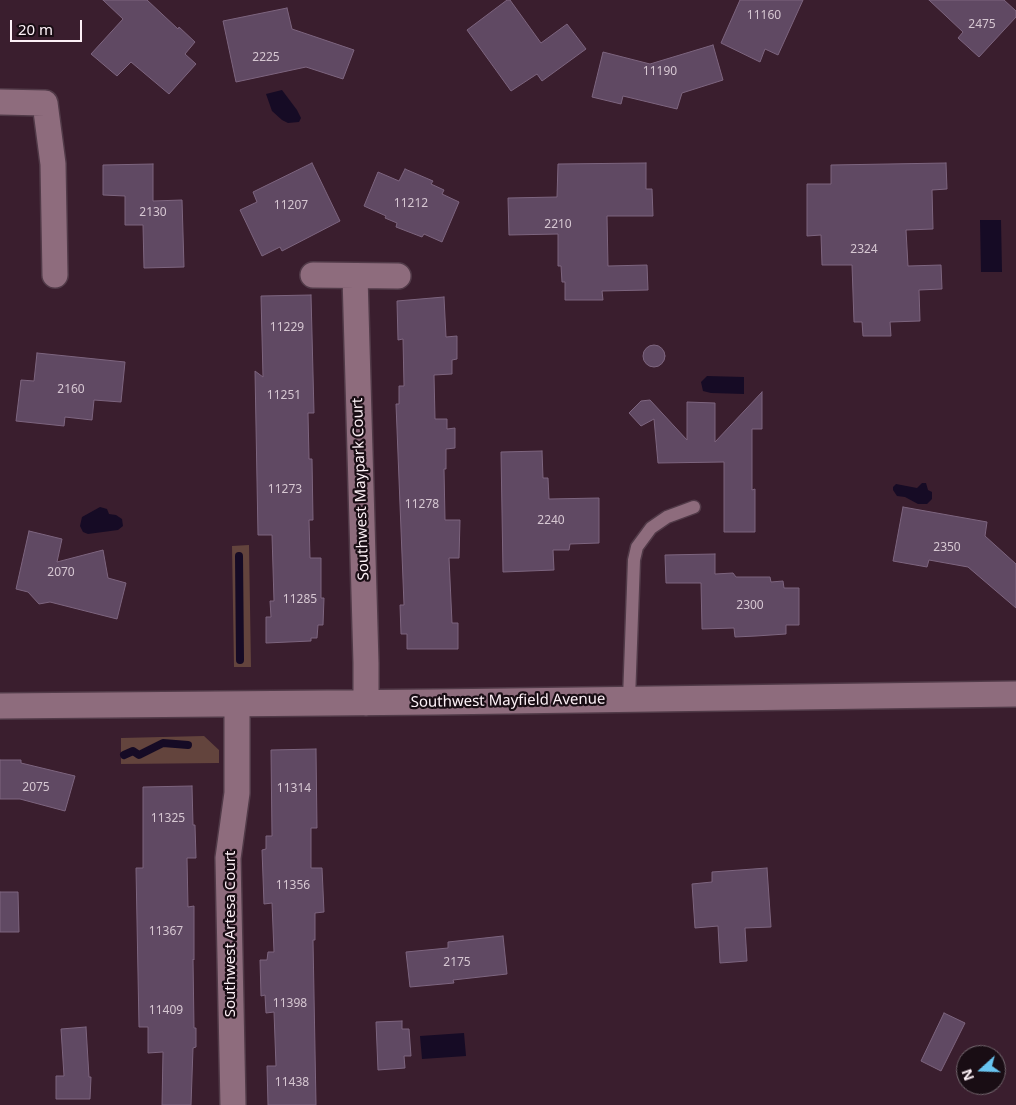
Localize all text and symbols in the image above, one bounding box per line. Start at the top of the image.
house number: 11160 [747,9,781,23]
scale bar [12,10,85,42]
house number: 2475 [968,18,996,32]
text: 20 m [18,19,53,39]
house number: 2225 [252,51,280,65]
house number: 11190 [643,65,677,79]
house number: 11212 [394,197,428,211]
house number: 11207 [274,199,308,213]
house number: 2130 [139,206,167,220]
house number: 2210 [544,218,572,232]
house number: 2324 [850,243,878,257]
house number: 11229 [270,321,304,335]
house number: 2160 [57,383,85,397]
house number: 11251 [267,389,301,403]
street label: Southwest Maypark Court [349,397,373,581]
house number: 11273 [268,483,302,497]
house number: 11278 [405,498,439,512]
house number: 2240 [537,514,565,528]
house number: 2350 [933,541,961,555]
house number: 2070 [47,566,75,580]
house number: 11285 [283,593,317,607]
house number: 2300 [736,599,764,613]
street label: Southwest Mayfield Avenue [410,690,606,712]
house number: 2075 [22,781,50,795]
house number: 11314 [277,782,311,796]
house number: 11325 [151,812,185,826]
street label: Southwest Artesa Court [222,851,240,1017]
house number: 11356 [276,879,310,893]
house number: 11367 [149,925,183,939]
house number: 2175 [443,956,471,970]
house number: 11398 [273,997,307,1011]
house number: 11409 [149,1004,183,1018]
north arrow [956,1045,1006,1095]
text: N [957,1066,978,1084]
house number: 11438 [275,1076,309,1090]

